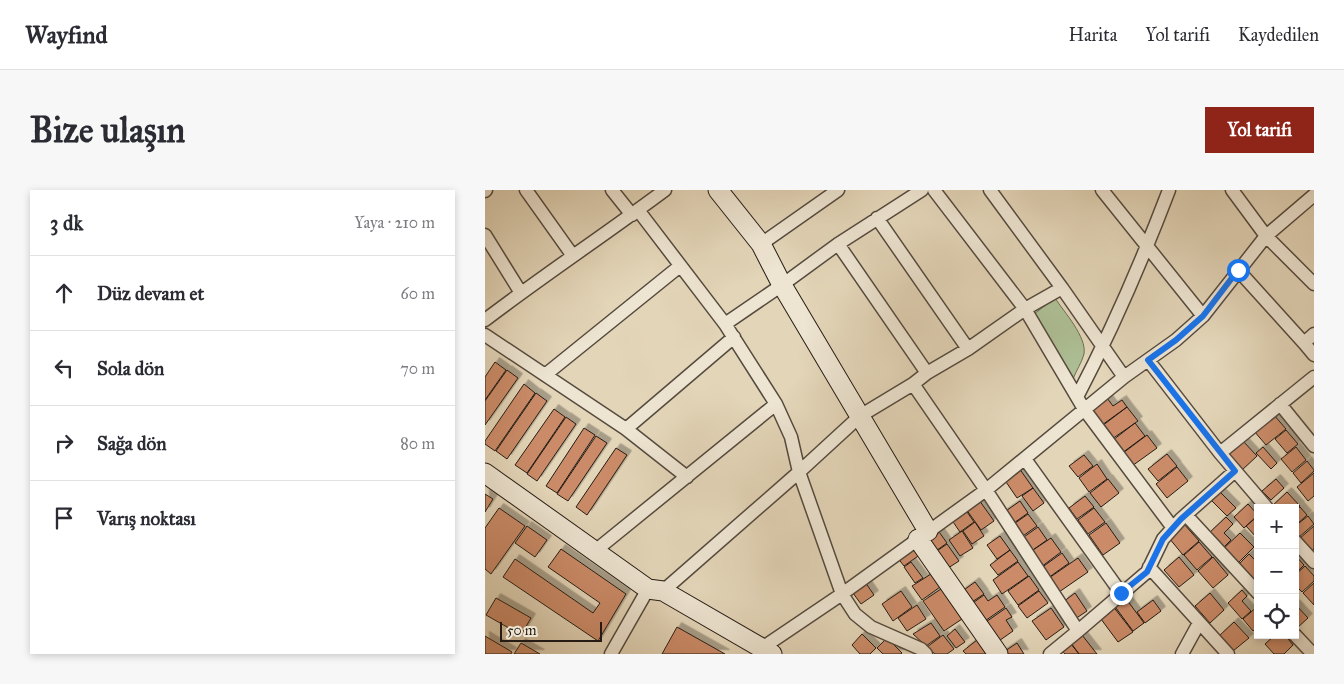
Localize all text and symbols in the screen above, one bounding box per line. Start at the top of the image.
text: Wayfind [25,20,107,50]
text: Harita [1068,24,1117,46]
text: Yol tarifi [1145,24,1210,46]
text: Kaydedilen [1238,24,1319,46]
button: Yol tarifi [1205,107,1314,153]
text: Bize ulaşın [30,109,185,152]
text: 3 dk [50,210,83,236]
text: Yaya · 210 m [354,213,435,232]
route start [1227,259,1250,282]
icon: ahead [50,279,78,307]
text: Düz devam et [97,282,204,305]
text: 60 m [401,284,435,303]
icon: left [50,354,78,382]
text: Sola dön [97,357,164,380]
text: 70 m [400,359,435,378]
icon: right [50,429,78,457]
text: Sağa dön [97,432,166,455]
text: 80 m [400,434,435,453]
icon: arrive [50,504,78,532]
map controls [1254,504,1299,639]
button: + [1254,504,1299,549]
text: Varış noktası [97,507,196,530]
button: − [1254,549,1299,594]
route end [1110,582,1133,605]
button: locate [1254,594,1299,639]
scale bar [500,619,603,642]
text: 50 m [507,622,536,639]

